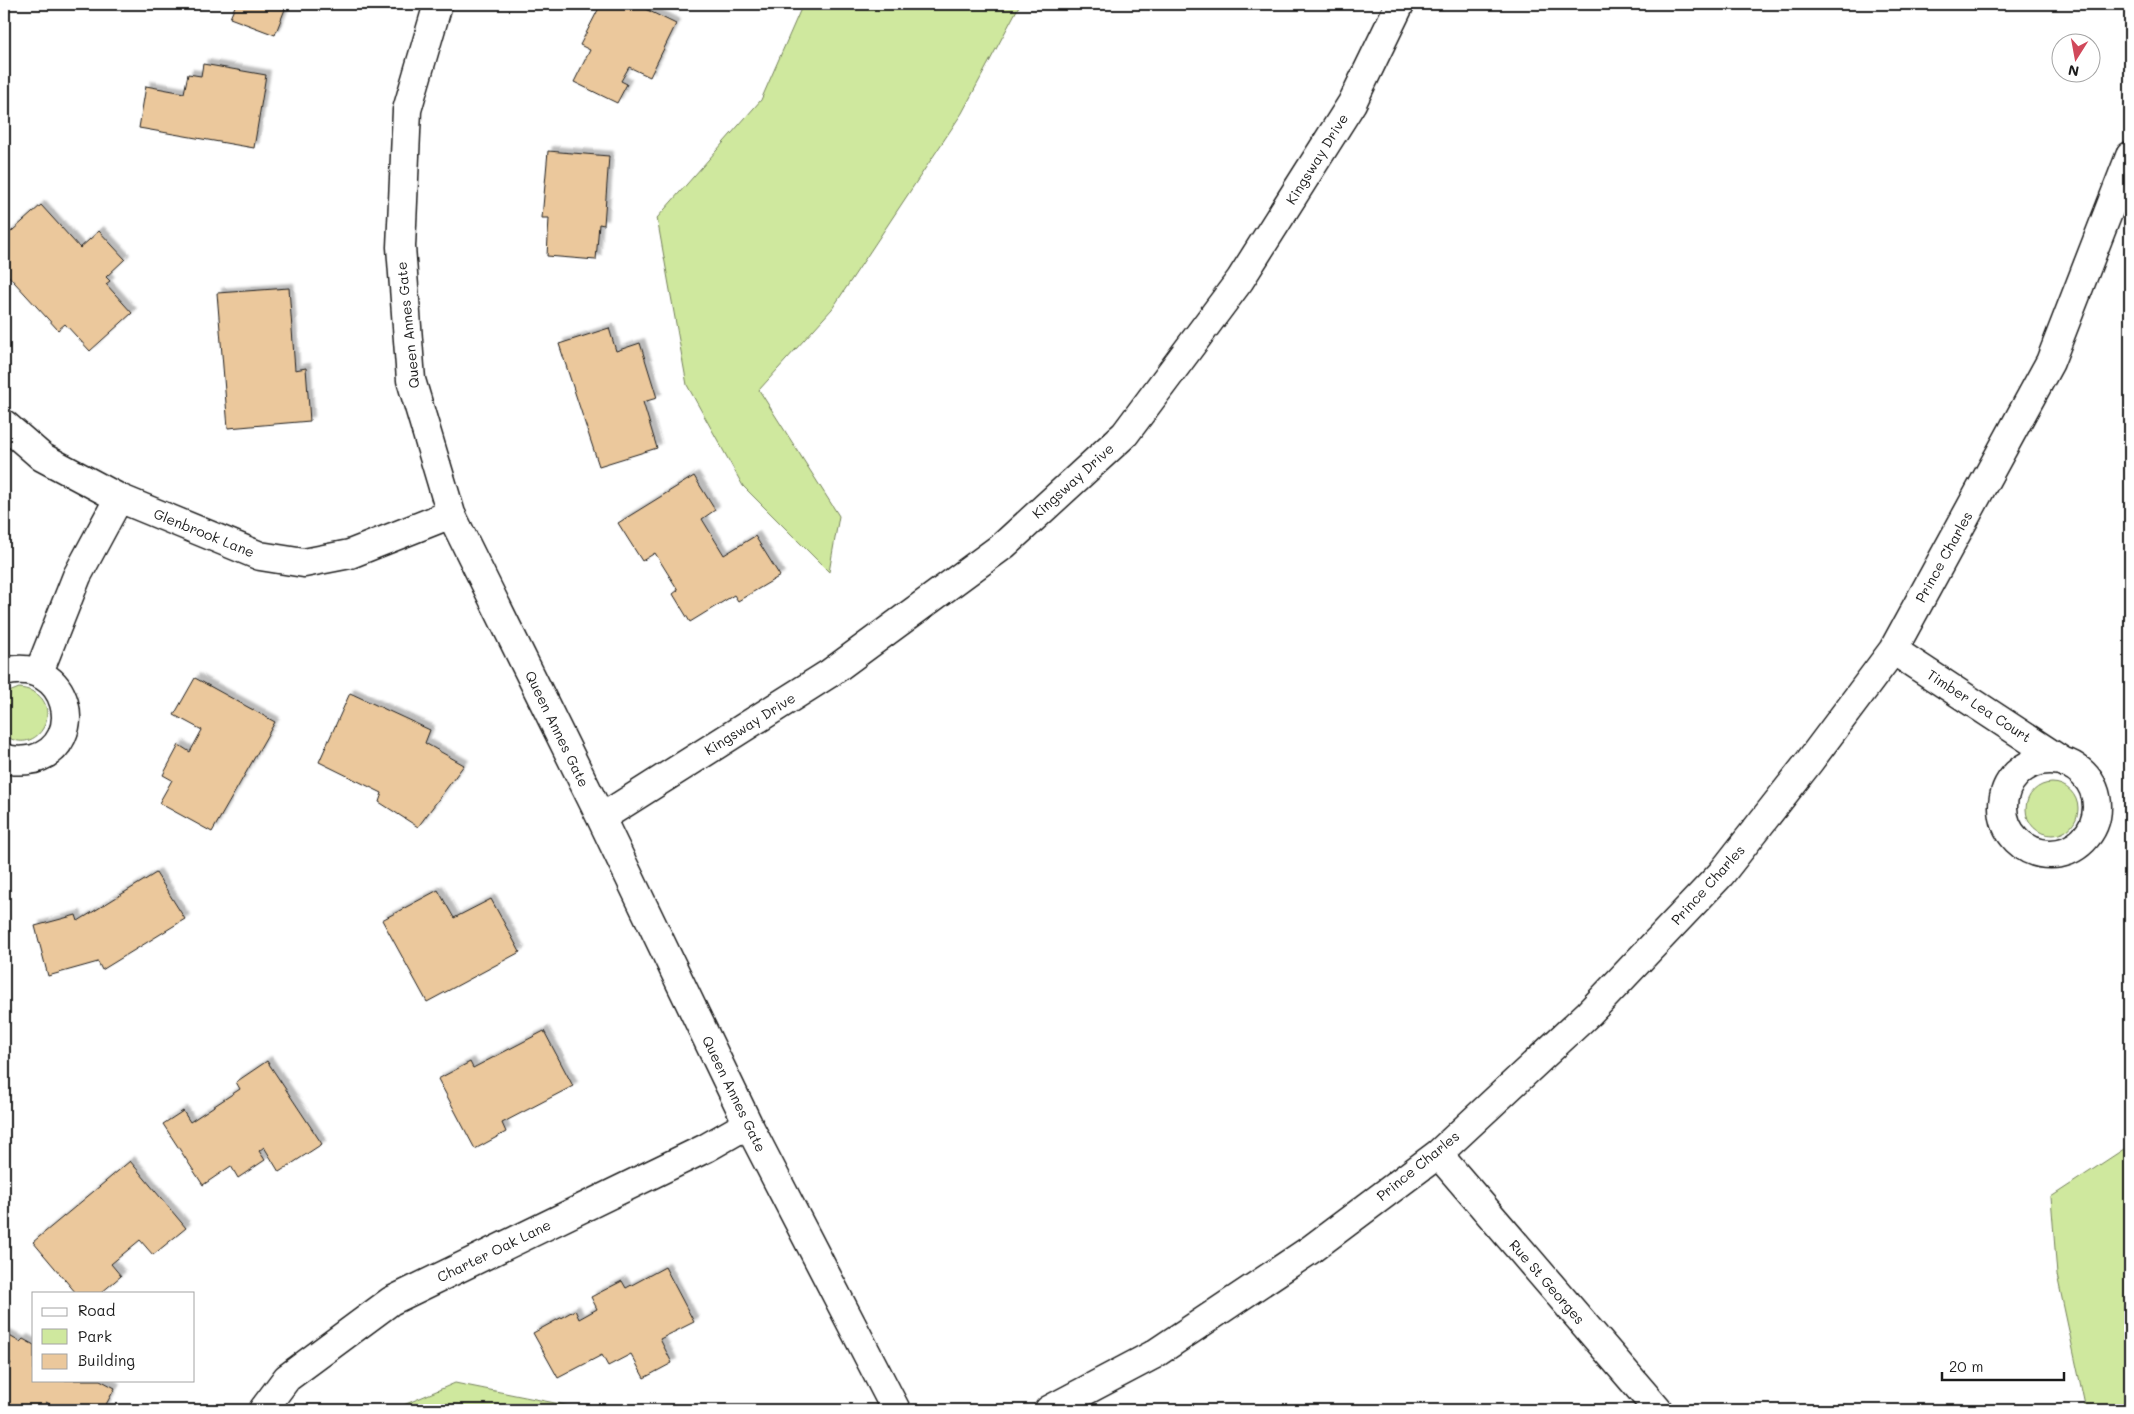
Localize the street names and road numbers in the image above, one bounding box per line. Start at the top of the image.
street label: Kingsway Drive [1281,110,1352,208]
street label: Queen Annes Gate [391,261,424,389]
street label: Kingsway Drive [1028,439,1118,522]
street label: Glenbrook Lane [151,504,257,561]
street label: Prince Charles [1911,508,1977,606]
street label: Timber Lea Court [1923,665,2035,746]
street label: Queen Annes Gate [521,667,594,790]
street label: Kingsway Drive [701,688,799,759]
street label: Prince Charles [1667,841,1749,929]
street label: Queen Annes Gate [698,1032,771,1155]
street label: Prince Charles [1372,1126,1463,1205]
street label: Charter Oak Lane [434,1215,554,1286]
street label: Rue St Georges [1505,1235,1589,1328]

